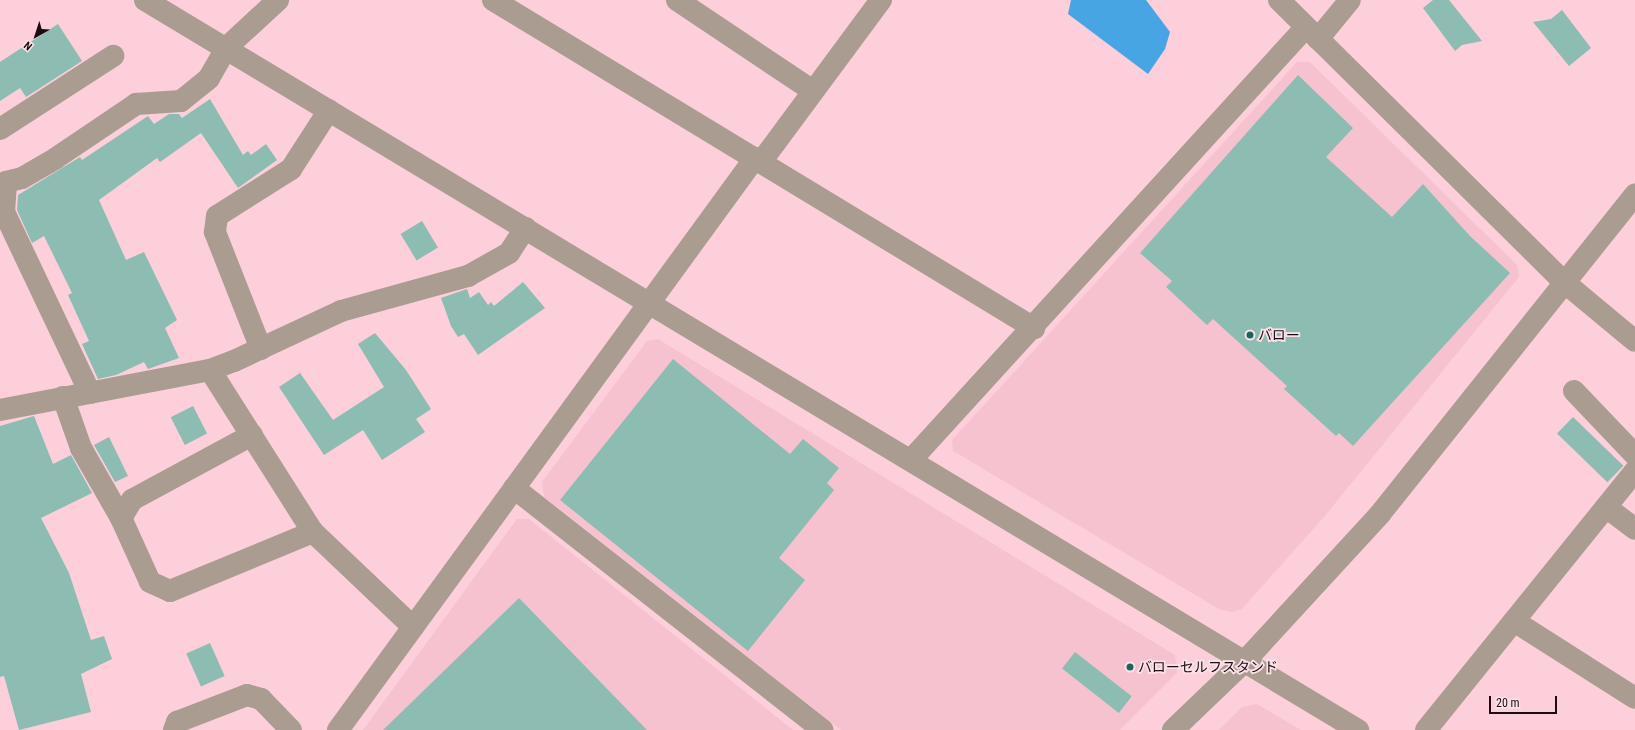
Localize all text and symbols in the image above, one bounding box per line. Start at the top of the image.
north arrow [16,16,56,56]
text: N [21,39,35,53]
place label: バロー [1258,327,1300,343]
marker: バロー [1245,330,1255,340]
place label: バローセルフスタンド [1138,659,1278,675]
marker: バローセルフスタンド [1125,662,1135,672]
scale bar [1491,688,1559,714]
text: 20 m [1496,696,1520,710]

